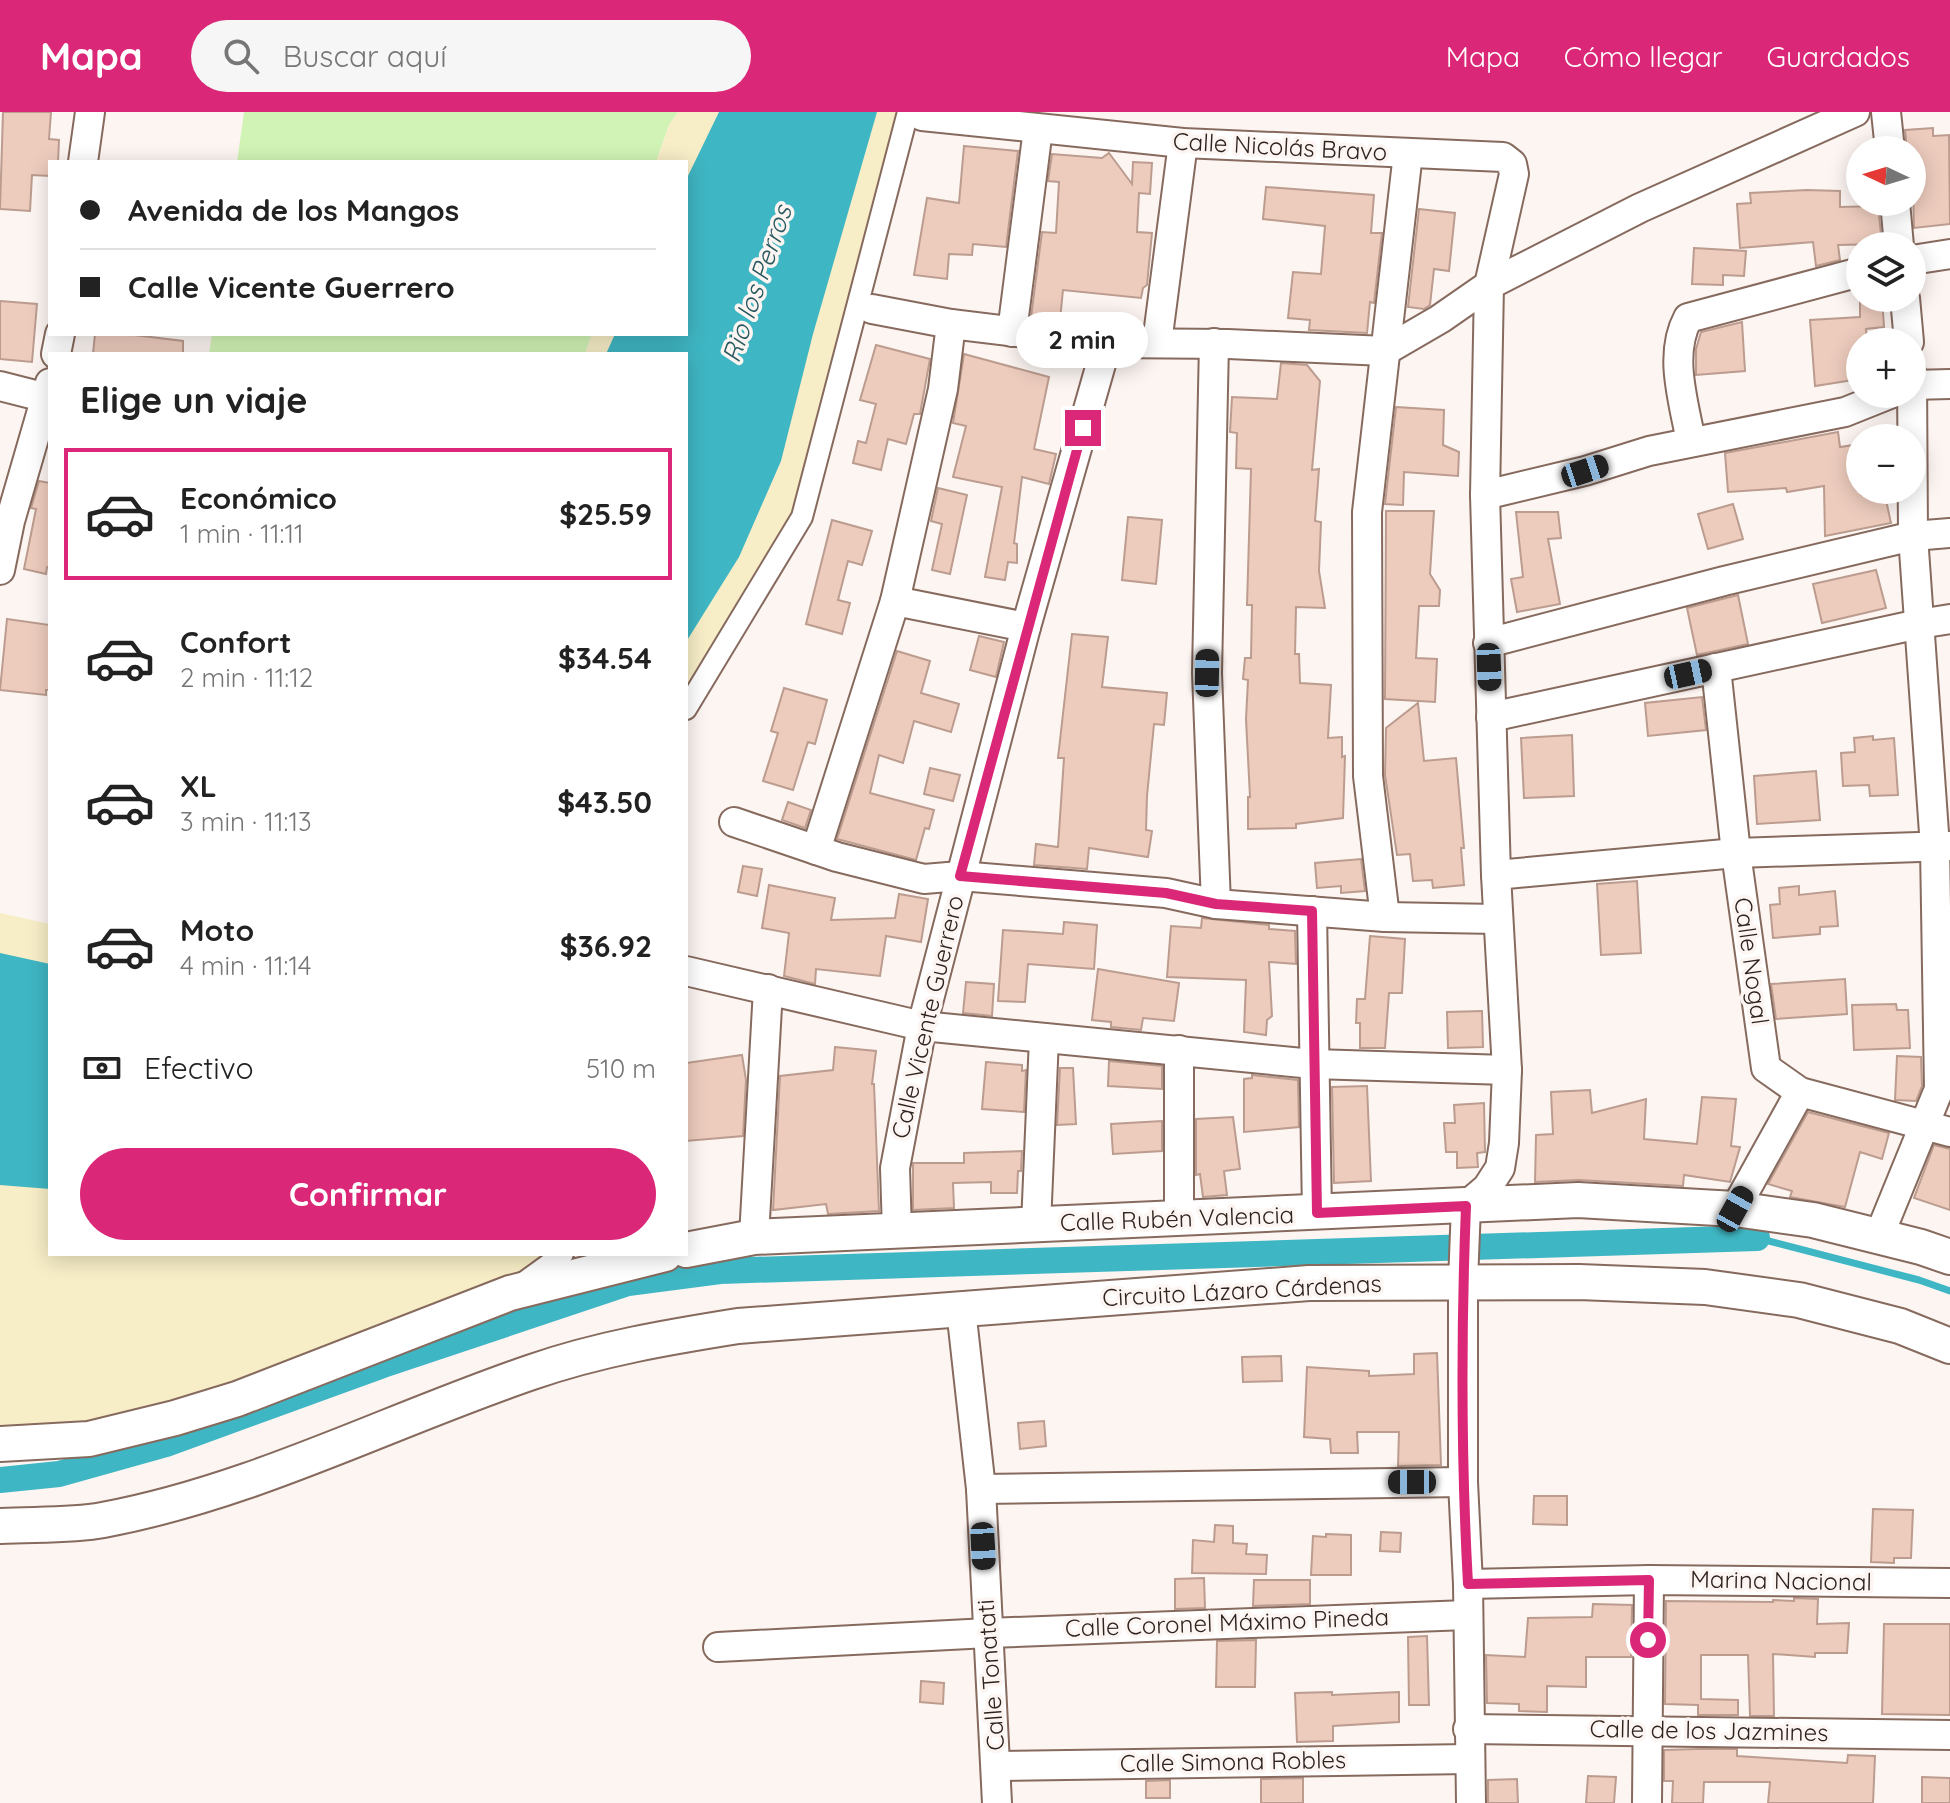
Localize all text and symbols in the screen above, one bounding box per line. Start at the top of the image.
search box [191,20,751,92]
text: Mapa [40,32,143,80]
icon: search [219,34,263,78]
text: Buscar aquí [283,37,447,75]
text: Mapa [1446,39,1520,74]
text: Cómo llegar [1564,39,1723,74]
text: Guardados [1767,39,1910,74]
street label: Calle Nicolás Bravo [1172,125,1388,167]
north arrow [1846,136,1926,216]
map controls [1846,136,1926,504]
text: Avenida de los Mangos [128,191,459,229]
water label: Rio los Perros [714,199,799,367]
button: layers [1846,232,1926,312]
text: Calle Vicente Guerrero [128,268,455,306]
callout: 2 min [1017,312,1149,368]
text: 2 min [1048,323,1116,356]
button: + [1846,328,1926,408]
text: Elige un viaje [80,377,308,422]
route end [1065,410,1101,446]
button: − [1846,424,1926,504]
car [1558,452,1612,490]
icon: car [84,478,156,550]
text: Económico [180,479,337,517]
text: $25.59 [559,495,652,533]
text: 1 min · 11:11 [180,517,304,550]
icon: car [84,622,156,694]
text: Confort [180,623,292,661]
text: $34.54 [558,639,652,677]
car [1476,643,1502,691]
car [1195,649,1219,697]
car [1662,657,1714,691]
text: 2 min · 11:12 [180,661,313,694]
icon: car [84,766,156,838]
text: XL [180,767,217,805]
text: $43.50 [557,783,652,821]
text: 3 min · 11:13 [180,805,312,838]
street label: Calle Vicente Guerrero [884,892,970,1141]
street label: Calle Nogal [1728,895,1776,1026]
icon: car [84,910,156,982]
text: Moto [180,911,254,949]
text: $36.92 [560,927,652,965]
text: 4 min · 11:14 [180,949,311,982]
icon: cash [80,1046,124,1090]
text: Efectivo [144,1049,254,1087]
text: 510 m [586,1052,656,1085]
button: Confirmar [80,1148,656,1240]
car [1713,1182,1757,1236]
street label: Calle Rubén Valencia [1059,1199,1295,1237]
street label: Circuito Lázaro Cárdenas [1102,1268,1382,1312]
car [1388,1470,1436,1494]
car [970,1521,996,1571]
street label: Marina Nacional [1690,1563,1872,1597]
street label: Calle Tonatati [970,1598,1010,1752]
street label: Calle Coronel Máximo Pineda [1065,1601,1389,1643]
route start [1630,1622,1666,1658]
street label: Calle de los Jazmines [1589,1713,1829,1747]
street label: Calle Simona Robles [1120,1744,1346,1778]

